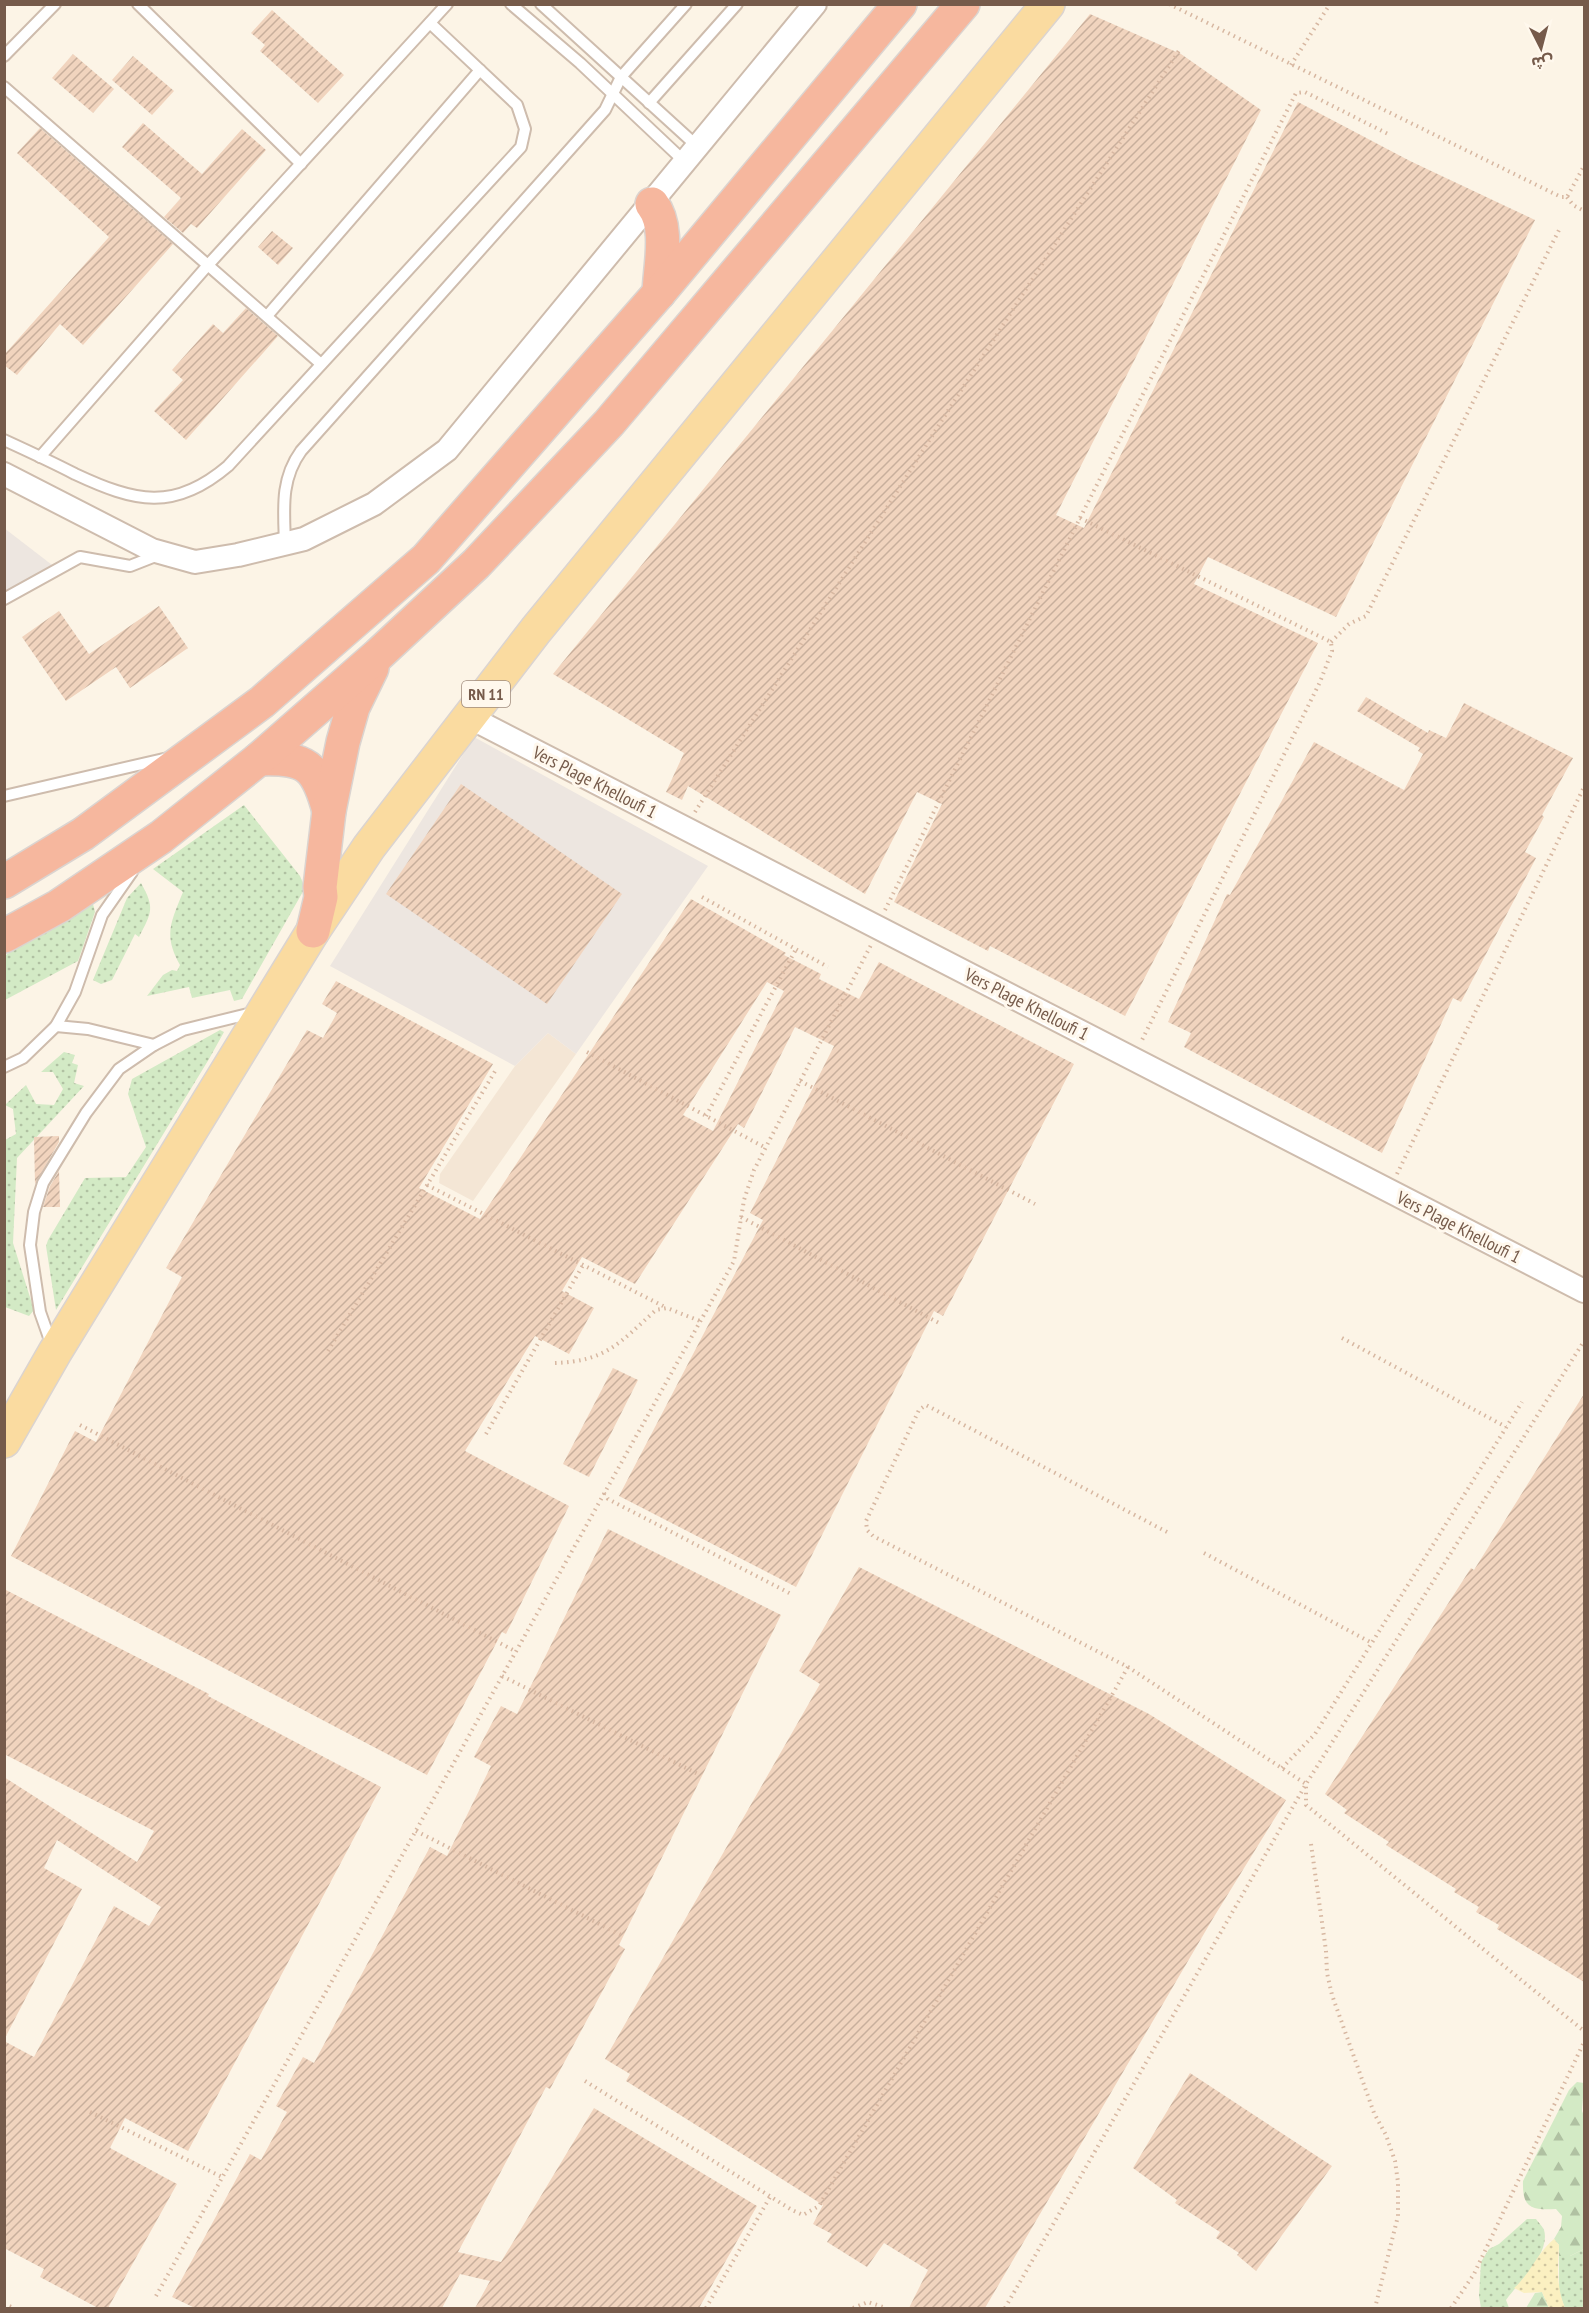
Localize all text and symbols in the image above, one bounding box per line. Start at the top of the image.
north arrow [1511,18,1571,78]
text: ش [1531,52,1555,74]
road number: RN 11 [462,681,510,707]
street label: Vers Plage Khelloufi 1 [528,740,661,823]
street label: Vers Plage Khelloufi 1 [960,962,1093,1045]
street label: Vers Plage Khelloufi 1 [1392,1185,1525,1268]

